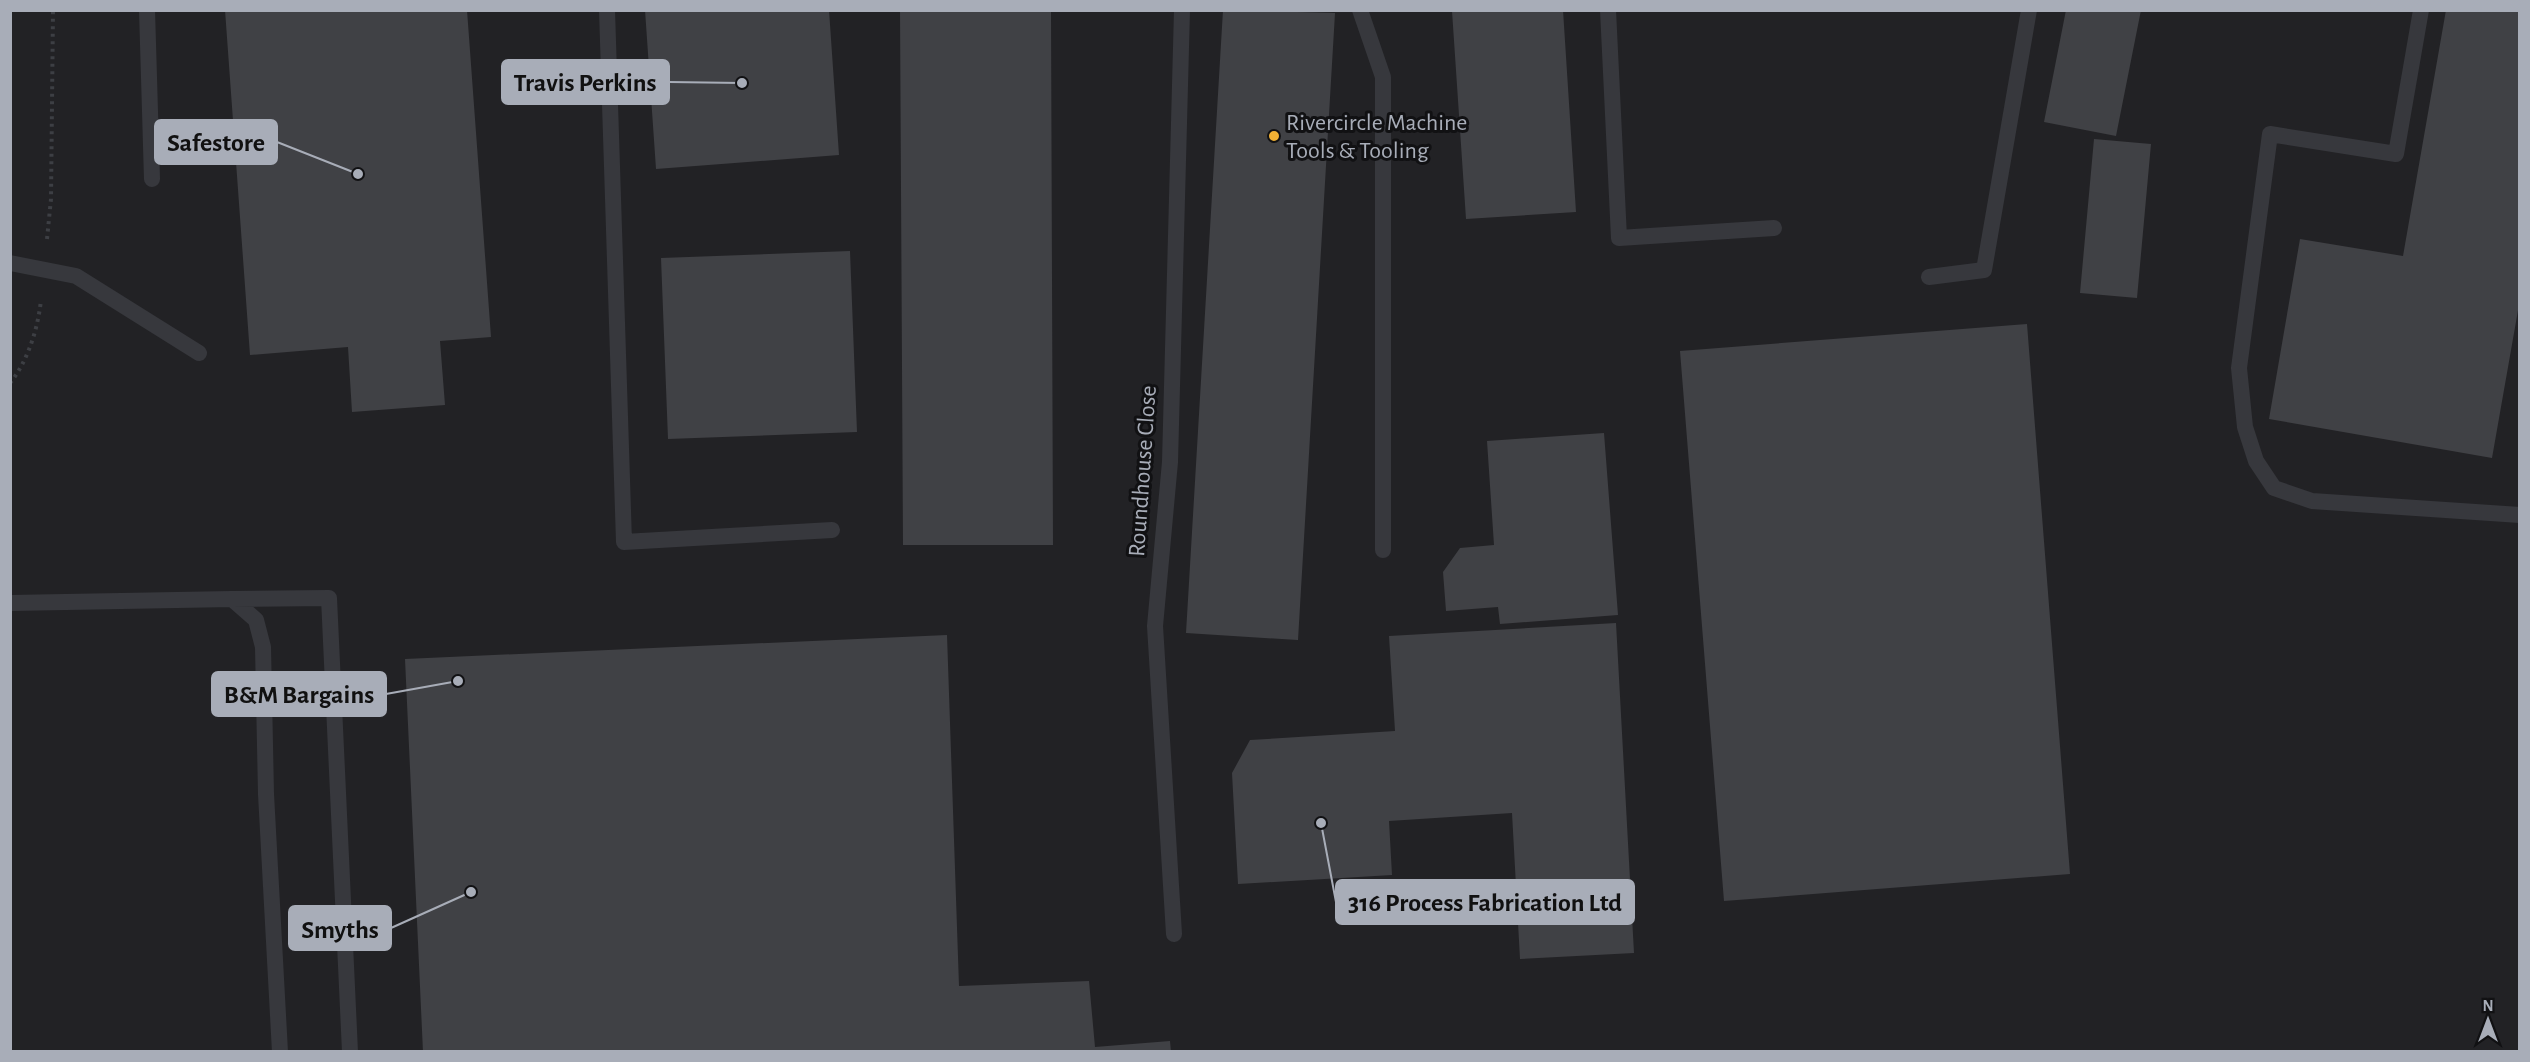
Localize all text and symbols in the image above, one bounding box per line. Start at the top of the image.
callout: Travis Perkins [502,60,669,104]
text: Travis Perkins [513,70,657,96]
place label: Rivercircle Machine Tools & Tooling [1286,111,1467,163]
callout: Safestore [155,120,277,164]
marker: Rivercircle Machine Tools & Tooling [1267,129,1281,143]
text: Safestore [167,130,265,156]
street label: Roundhouse Close [1125,385,1161,558]
callout: B&M Bargains [212,672,386,716]
text: B&M Bargains [224,682,374,708]
callout: 316 Process Fabrication Ltd [1336,880,1634,924]
text: 316 Process Fabrication Ltd [1348,890,1622,916]
callout: Smyths [289,906,391,950]
text: Smyths [301,917,379,943]
north arrow [2458,990,2518,1050]
text: N [2482,998,2494,1014]

